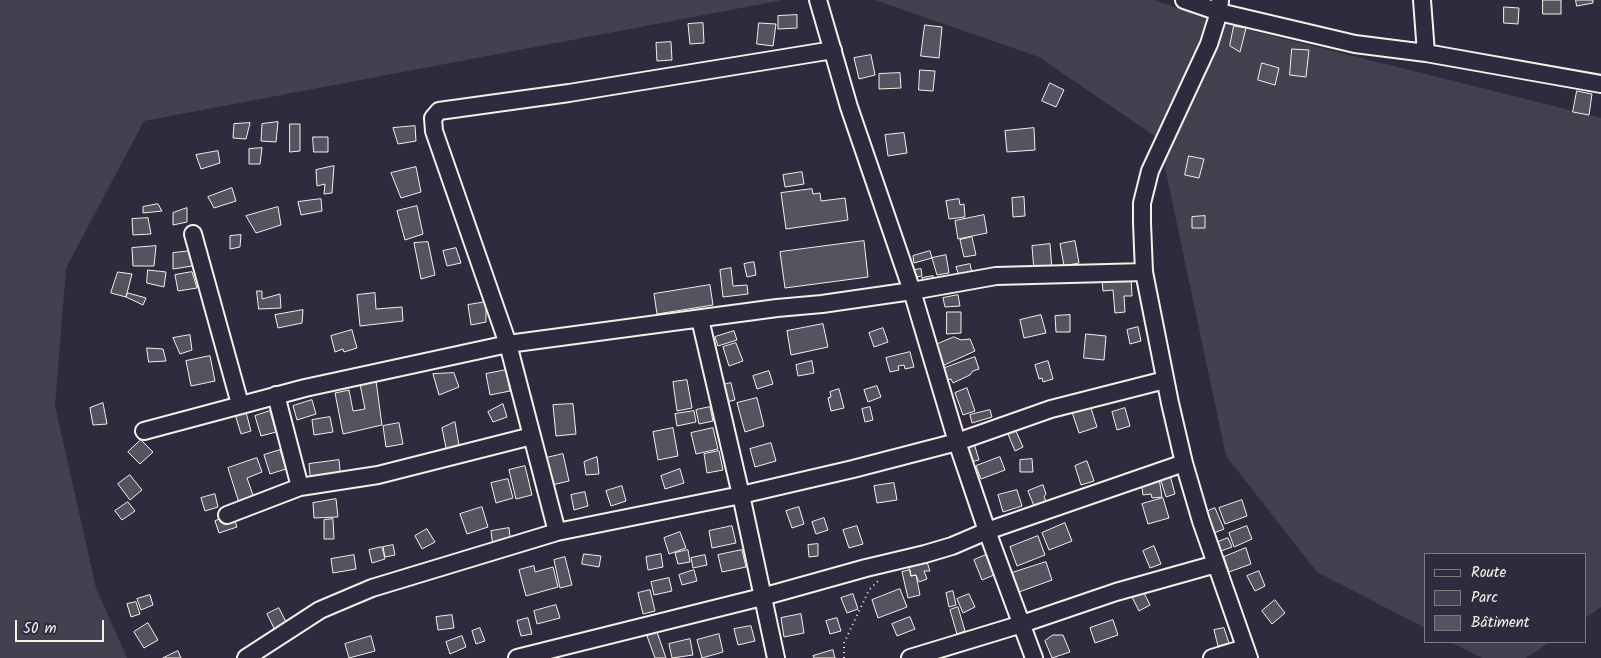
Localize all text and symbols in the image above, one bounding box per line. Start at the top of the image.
legend [1424,553,1586,643]
text: Route [1471,561,1506,585]
text: Parc [1471,586,1498,610]
scale bar [18,610,106,642]
text: Bâtiment [1471,611,1530,635]
text: 50 m [23,617,57,641]

